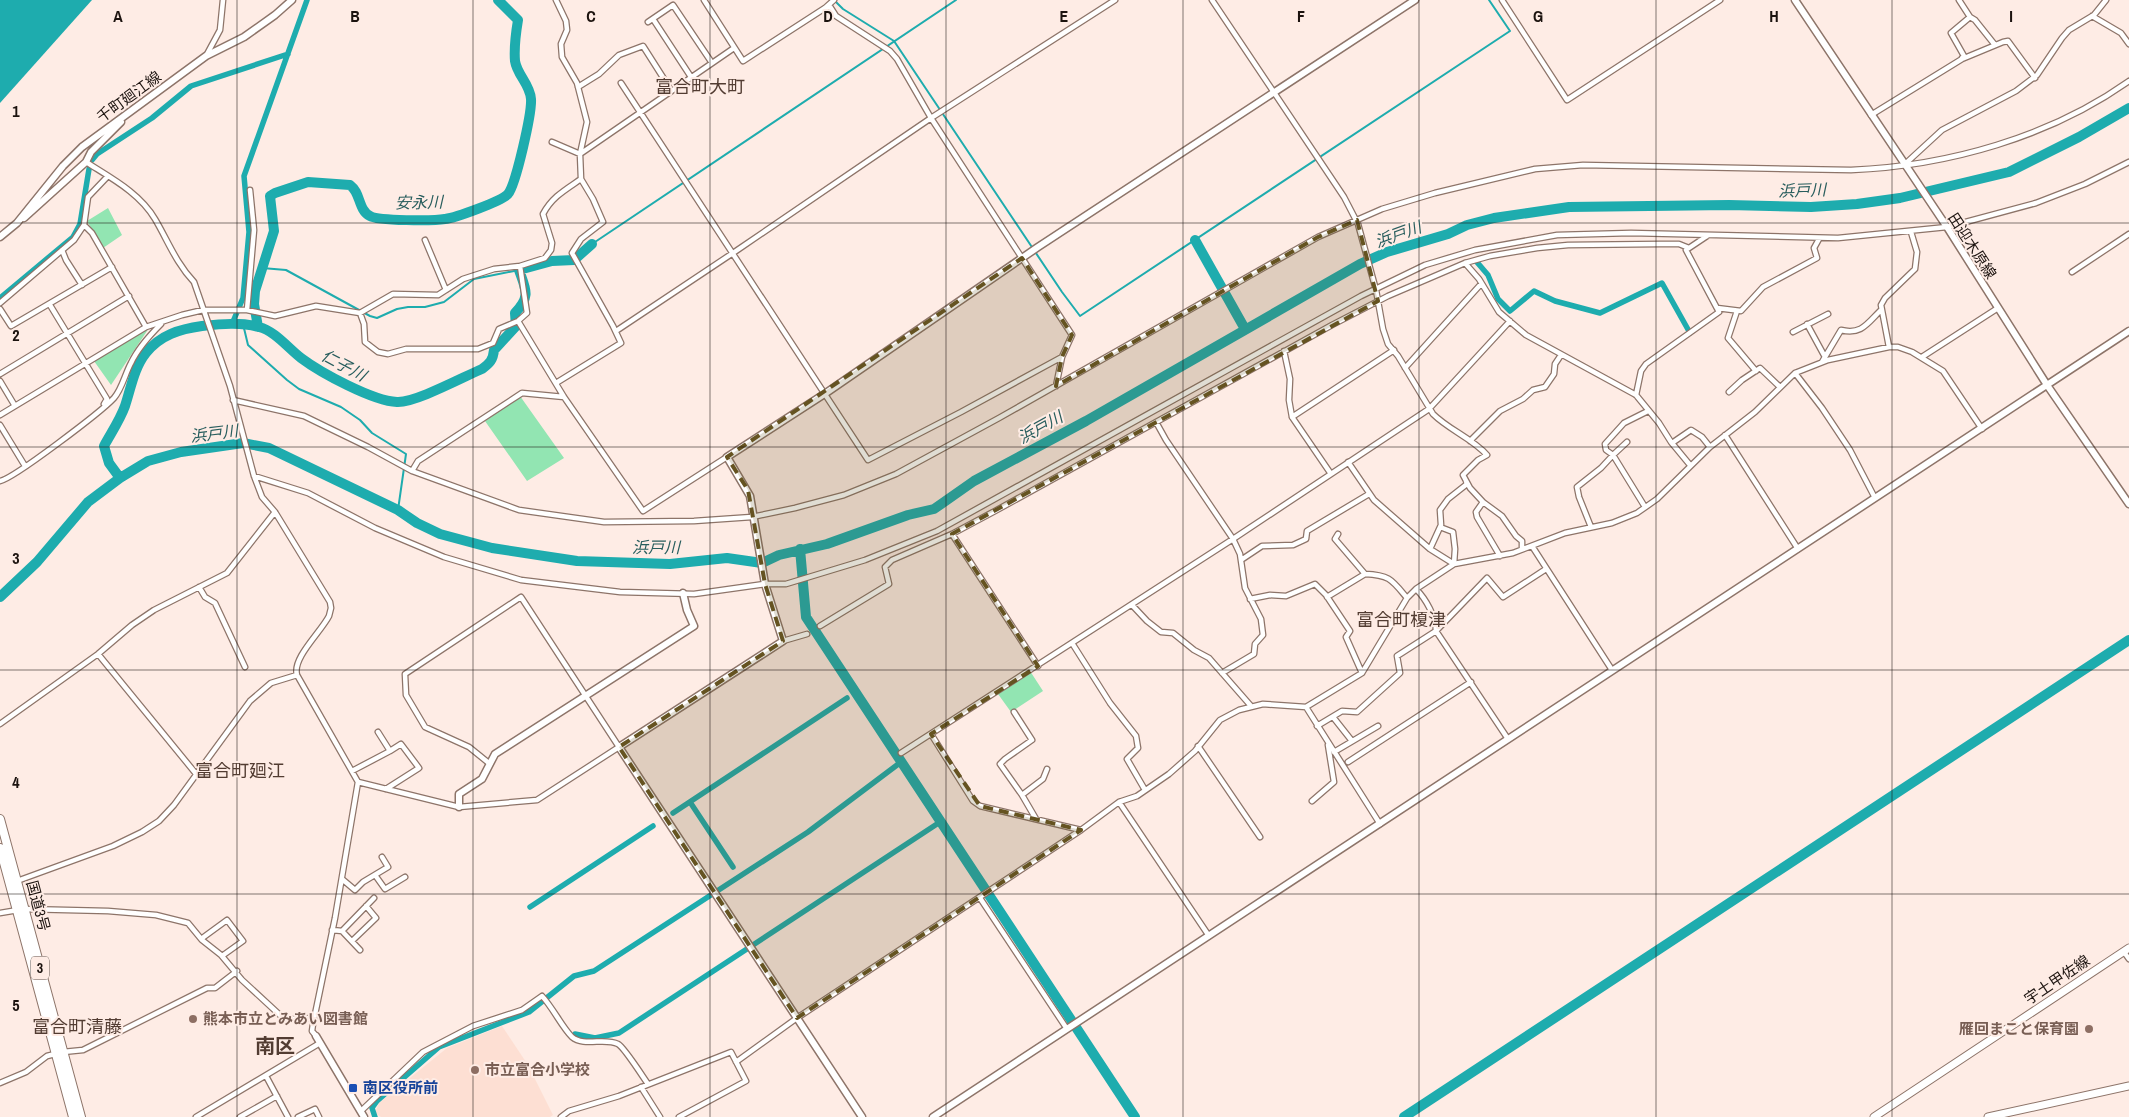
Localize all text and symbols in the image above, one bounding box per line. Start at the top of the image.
text: A [113,5,123,27]
text: B [350,5,360,27]
text: C [586,5,596,27]
text: D [823,5,833,27]
text: E [1060,5,1069,27]
text: F [1297,5,1305,27]
text: G [1533,5,1543,27]
text: H [1769,5,1779,27]
text: I [2009,5,2013,27]
street label: 千町廻江線 [92,66,165,127]
district label: 富合町大町 [655,74,745,99]
text: 1 [12,100,20,122]
water label: 浜戸川 [1778,178,1828,202]
water label: 安永川 [395,191,445,213]
street label: 田迎木原線 [1943,209,2002,283]
water label: 浜戸川 [1372,215,1426,253]
text: 2 [12,324,20,346]
water label: 仁子川 [318,344,372,387]
water label: 浜戸川 [1014,405,1068,448]
water label: 浜戸川 [189,419,241,447]
water label: 浜戸川 [632,536,682,558]
text: 3 [12,547,20,569]
district label: 富合町榎津 [1356,607,1446,632]
district label: 富合町廻江 [195,758,285,783]
text: 4 [12,771,20,793]
street label: 国道3号 [22,878,55,934]
street label: 宇土甲佐線 [2020,950,2094,1009]
road number: 3 [31,956,49,980]
text: 5 [12,994,20,1016]
place label: 熊本市立とみあい図書館 [203,1008,368,1029]
marker: 熊本市立とみあい図書館 [187,1013,199,1025]
district label: 富合町清藤 [32,1014,122,1039]
place label: 雁回まこと保育園 [1959,1018,2079,1039]
marker: 雁回まこと保育園 [2083,1023,2095,1035]
district label: 南区 [255,1032,295,1059]
place label: 市立富合小学校 [485,1059,590,1080]
marker: 市立富合小学校 [469,1064,481,1076]
place label: 南区役所前 [363,1077,438,1098]
marker: 南区役所前 [347,1082,359,1094]

